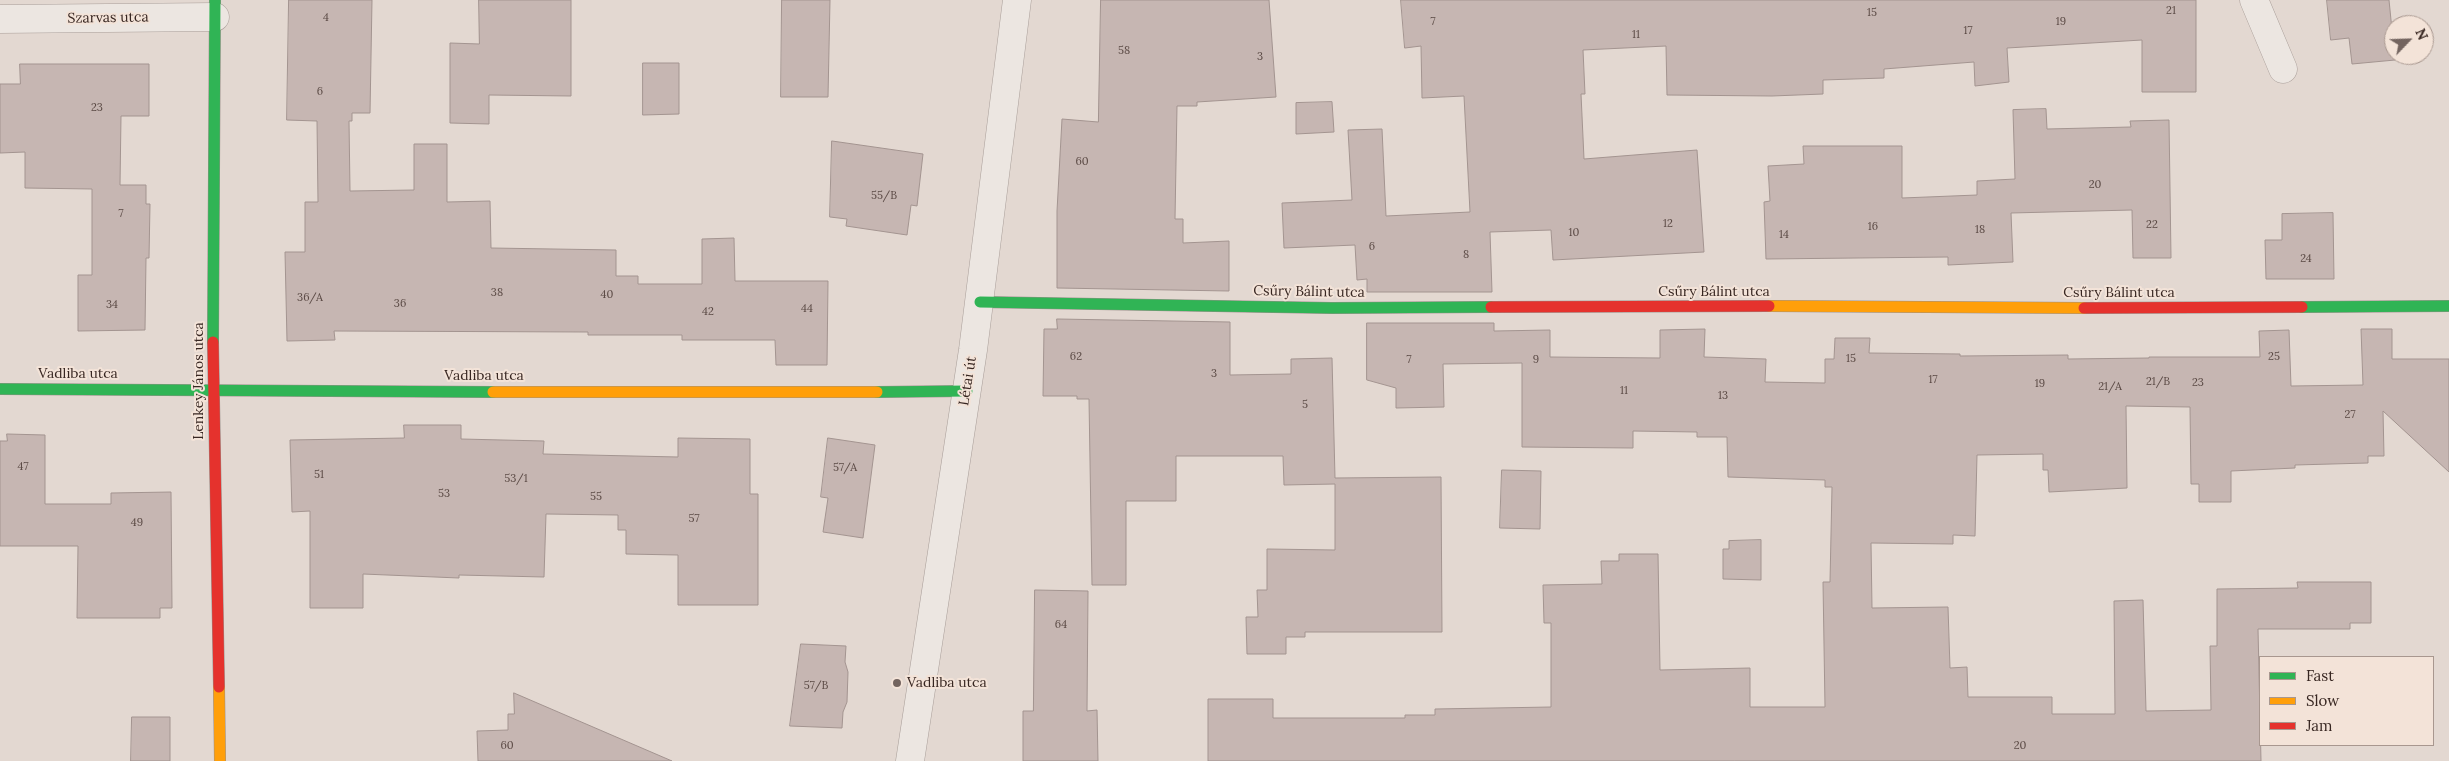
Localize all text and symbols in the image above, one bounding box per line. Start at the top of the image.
house number: 21 [2166,4,2176,18]
house number: 15 [1867,6,1877,20]
street label: Szarvas utca [67,9,149,27]
house number: 4 [323,11,329,25]
house number: 7 [1430,15,1436,29]
house number: 19 [2056,15,2066,29]
north arrow [2384,15,2434,65]
house number: 17 [1963,24,1973,38]
text: N [2411,26,2432,43]
house number: 11 [1632,28,1640,42]
house number: 58 [1118,44,1130,58]
house number: 3 [1257,50,1263,64]
house number: 6 [317,85,323,99]
house number: 23 [91,101,103,115]
house number: 60 [1075,155,1089,169]
house number: 20 [2089,178,2101,192]
house number: 55/B [871,189,897,203]
house number: 7 [118,207,124,221]
house number: 12 [1663,217,1673,231]
house number: 22 [2146,218,2158,232]
house number: 16 [1868,220,1878,234]
house number: 18 [1975,223,1985,237]
house number: 10 [1569,226,1579,240]
house number: 14 [1779,228,1789,242]
house number: 6 [1369,240,1375,254]
house number: 8 [1463,248,1469,262]
house number: 24 [2300,252,2312,266]
street label: Csűry Bálint utca [1253,283,1365,301]
street label: Csűry Bálint utca [1658,284,1770,300]
street label: Csűry Bálint utca [2063,285,2175,301]
house number: 38 [491,286,503,300]
house number: 40 [601,288,613,302]
house number: 36/A [297,291,323,305]
house number: 36 [394,297,406,311]
house number: 34 [106,298,118,312]
house number: 44 [801,302,813,316]
house number: 42 [702,305,714,319]
street label: Lenkey János utca [191,322,207,440]
house number: 62 [1070,350,1082,364]
house number: 25 [2268,350,2280,364]
house number: 15 [1846,352,1856,366]
house number: 7 [1406,353,1412,367]
house number: 9 [1533,353,1539,367]
street label: Létai út [956,355,980,407]
street label: Vadliba utca [38,366,118,382]
house number: 3 [1211,367,1217,381]
street label: Vadliba utca [444,368,524,384]
house number: 17 [1928,373,1938,387]
house number: 21/B [2146,375,2170,389]
house number: 23 [2192,376,2204,390]
house number: 19 [2035,377,2045,391]
house number: 21/A [2098,380,2122,394]
house number: 11 [1620,384,1628,398]
house number: 13 [1718,389,1728,403]
house number: 5 [1302,398,1308,412]
house number: 27 [2345,408,2355,422]
house number: 47 [17,460,29,474]
house number: 57/A [833,461,857,475]
house number: 51 [314,468,324,482]
house number: 53/1 [504,472,528,486]
house number: 53 [438,487,450,501]
house number: 55 [590,490,602,504]
house number: 57 [688,512,700,526]
house number: 49 [131,516,143,530]
house number: 64 [1055,618,1067,632]
legend [2259,656,2434,746]
text: Fast [2306,666,2334,685]
place label: Vadliba utca [907,675,987,691]
marker: Vadliba utca [891,677,903,689]
house number: 57/B [804,679,828,693]
text: Slow [2306,691,2339,710]
text: Jam [2306,716,2333,735]
house number: 60 [500,739,514,753]
house number: 20 [2014,739,2026,753]

